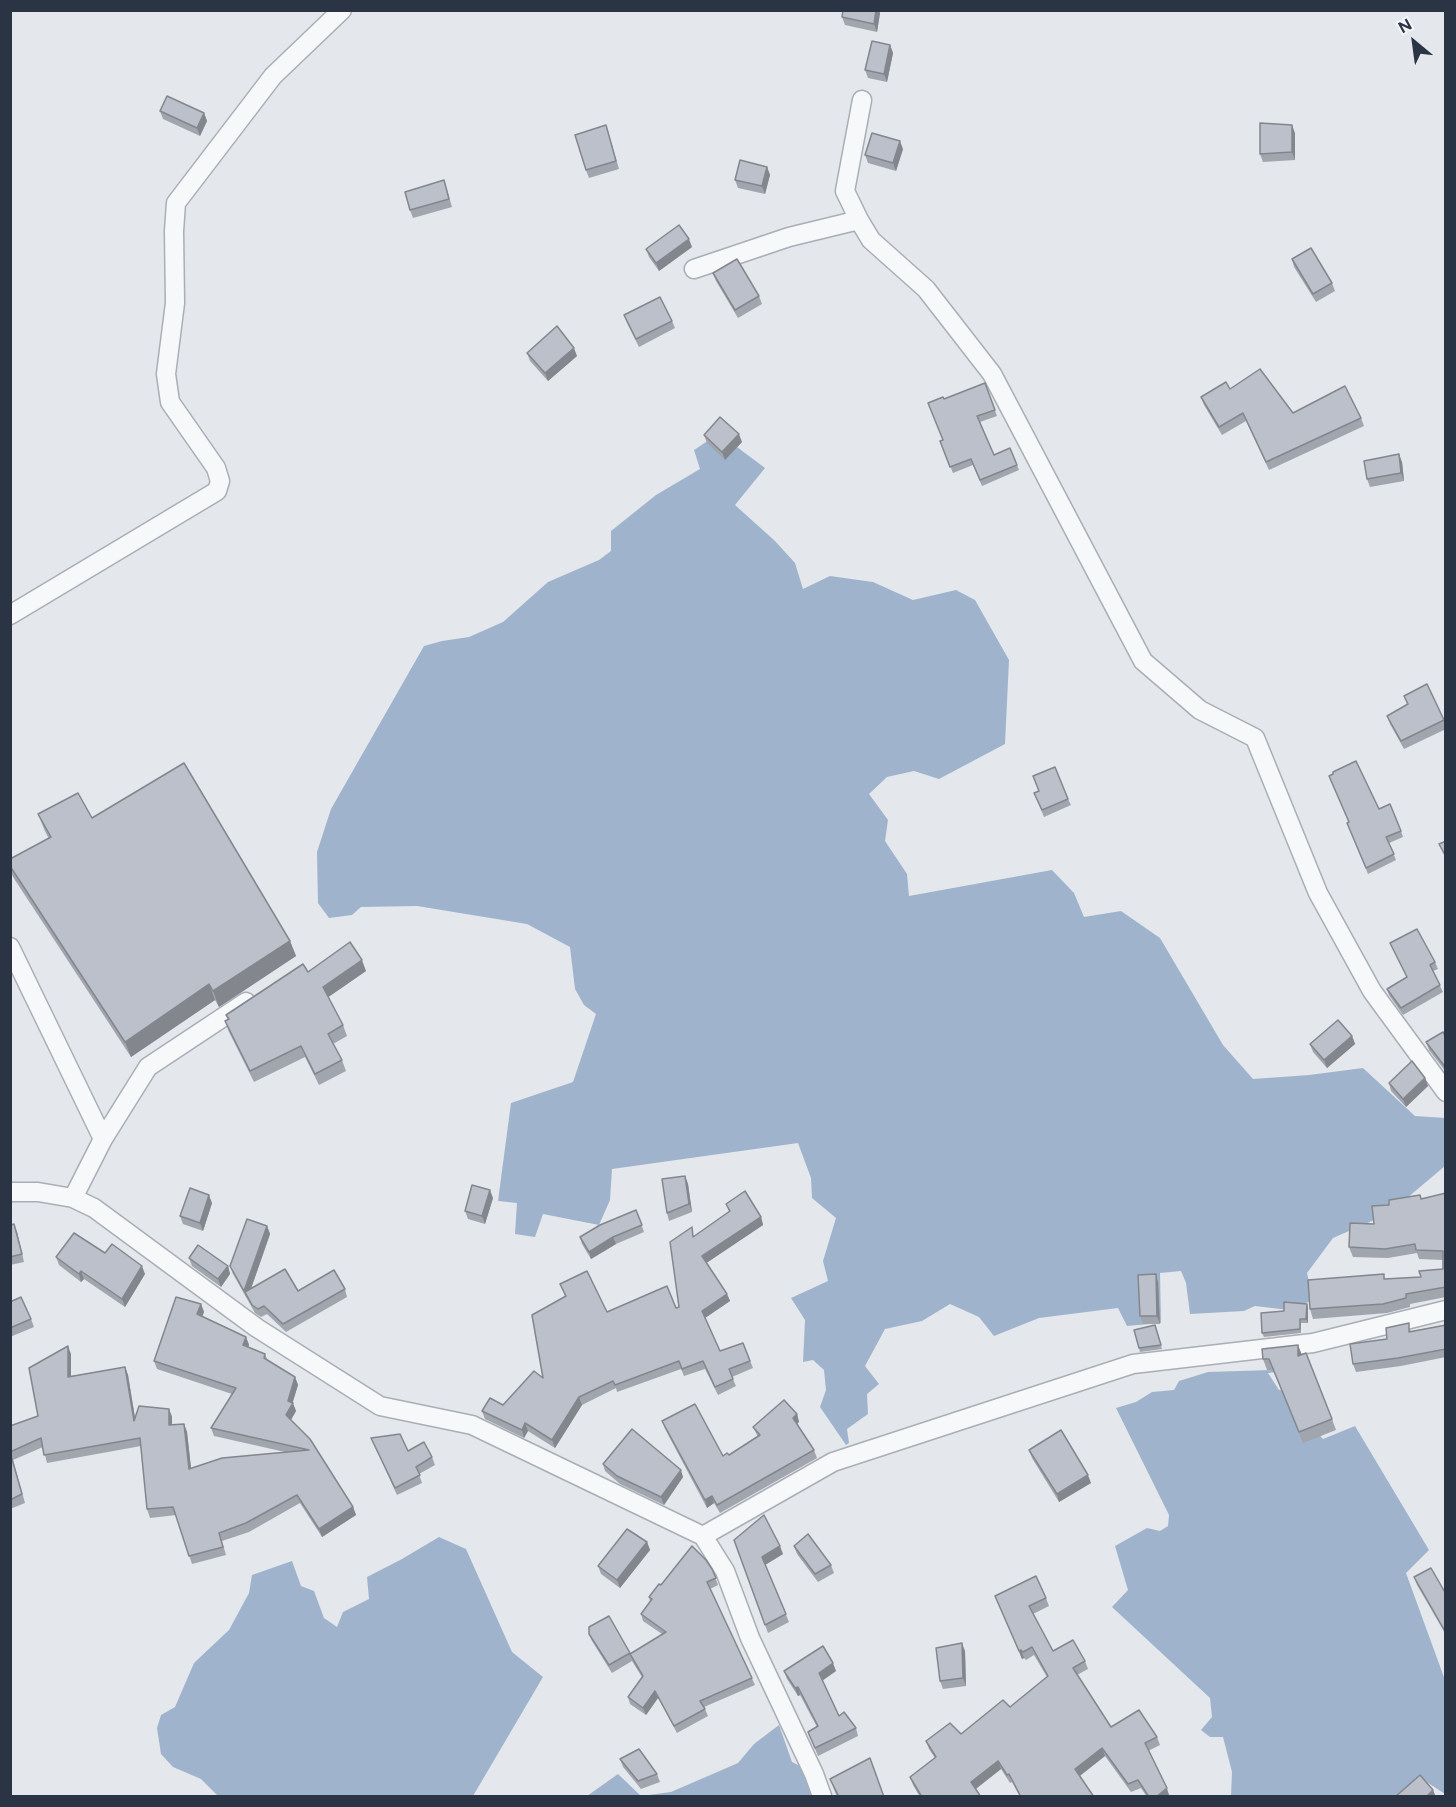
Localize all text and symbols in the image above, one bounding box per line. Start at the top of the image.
north arrow [1384,12,1444,72]
text: N [1395,15,1415,37]

